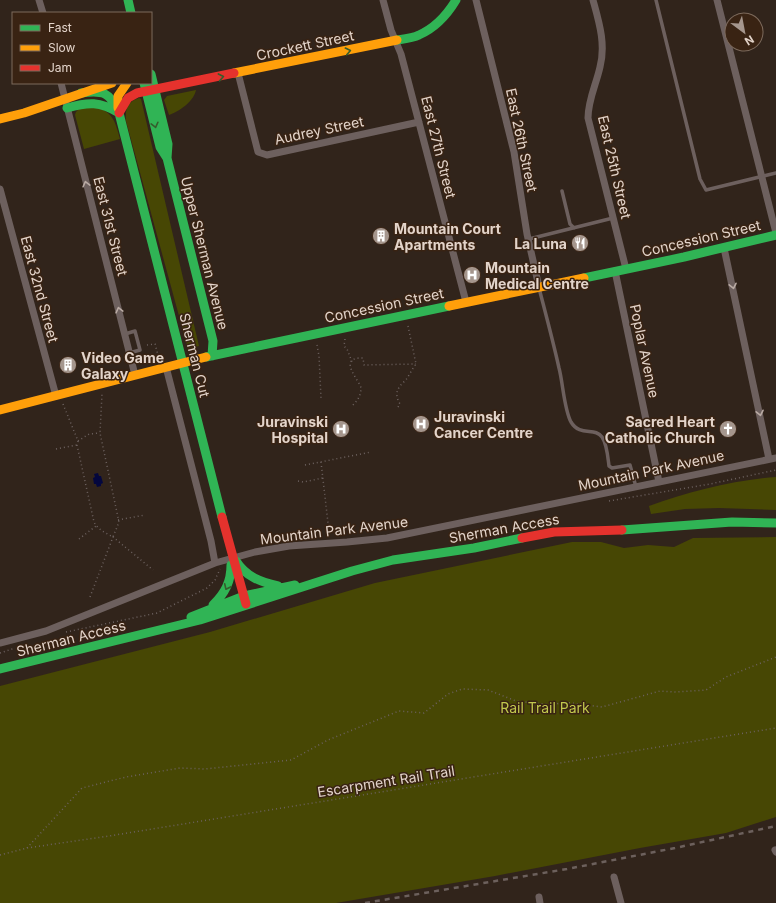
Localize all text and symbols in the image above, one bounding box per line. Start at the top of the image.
legend [12,12,152,84]
north arrow [724,12,764,52]
text: Fast [48,20,72,35]
street label: Crockett Street [255,26,356,64]
text: N [742,32,757,49]
text: Slow [48,40,76,55]
one-way arrow [345,47,351,55]
text: Jam [48,60,72,75]
one-way arrow [217,73,224,81]
street label: East 26th Street [503,87,541,194]
street label: East 27th Street [418,94,460,200]
street label: Audrey Street [273,112,366,148]
street label: East 25th Street [595,114,635,221]
one-way arrow [150,122,158,129]
street label: East 31st Street [90,174,132,278]
street label: Upper Sherman Avenue [178,175,232,331]
one-way arrow [83,181,91,187]
street label: Concession Street [640,216,762,260]
place label: Mountain Court Apartments [394,220,501,253]
building icon: Mountain Court Apartments [371,226,391,246]
restaurant icon: La Luna [570,233,590,253]
street label: East 32nd Street [18,234,63,345]
place label: La Luna [514,235,567,252]
place label: Mountain Medical Centre [485,259,589,292]
hospital icon: Mountain Medical Centre [462,265,482,285]
one-way arrow [728,283,736,289]
street label: Concession Street [323,284,446,326]
street label: Poplar Avenue [627,303,663,399]
one-way arrow [115,307,123,313]
street label: Sherman Cut [176,311,214,399]
place label: Video Game Galaxy [81,349,164,382]
building icon: Video Game Galaxy [58,355,78,375]
place label: Juravinski Cancer Centre [434,408,533,441]
one-way arrow [755,410,763,416]
place label: Juravinski Hospital [257,413,328,446]
place label: Sacred Heart Catholic Church [605,413,715,446]
hospital icon: Juravinski Cancer Centre [411,414,431,434]
hospital icon: Juravinski Hospital [331,419,351,439]
church icon: Sacred Heart Catholic Church [718,419,738,439]
street label: Mountain Park Avenue [576,446,726,494]
street label: Sherman Access [447,510,561,546]
street label: Mountain Park Avenue [259,512,409,548]
one-way arrow [224,583,232,590]
street label: Sherman Access [15,616,127,660]
park label: Rail Trail Park [500,699,590,716]
street label: Escarpment Rail Trail [316,762,456,800]

